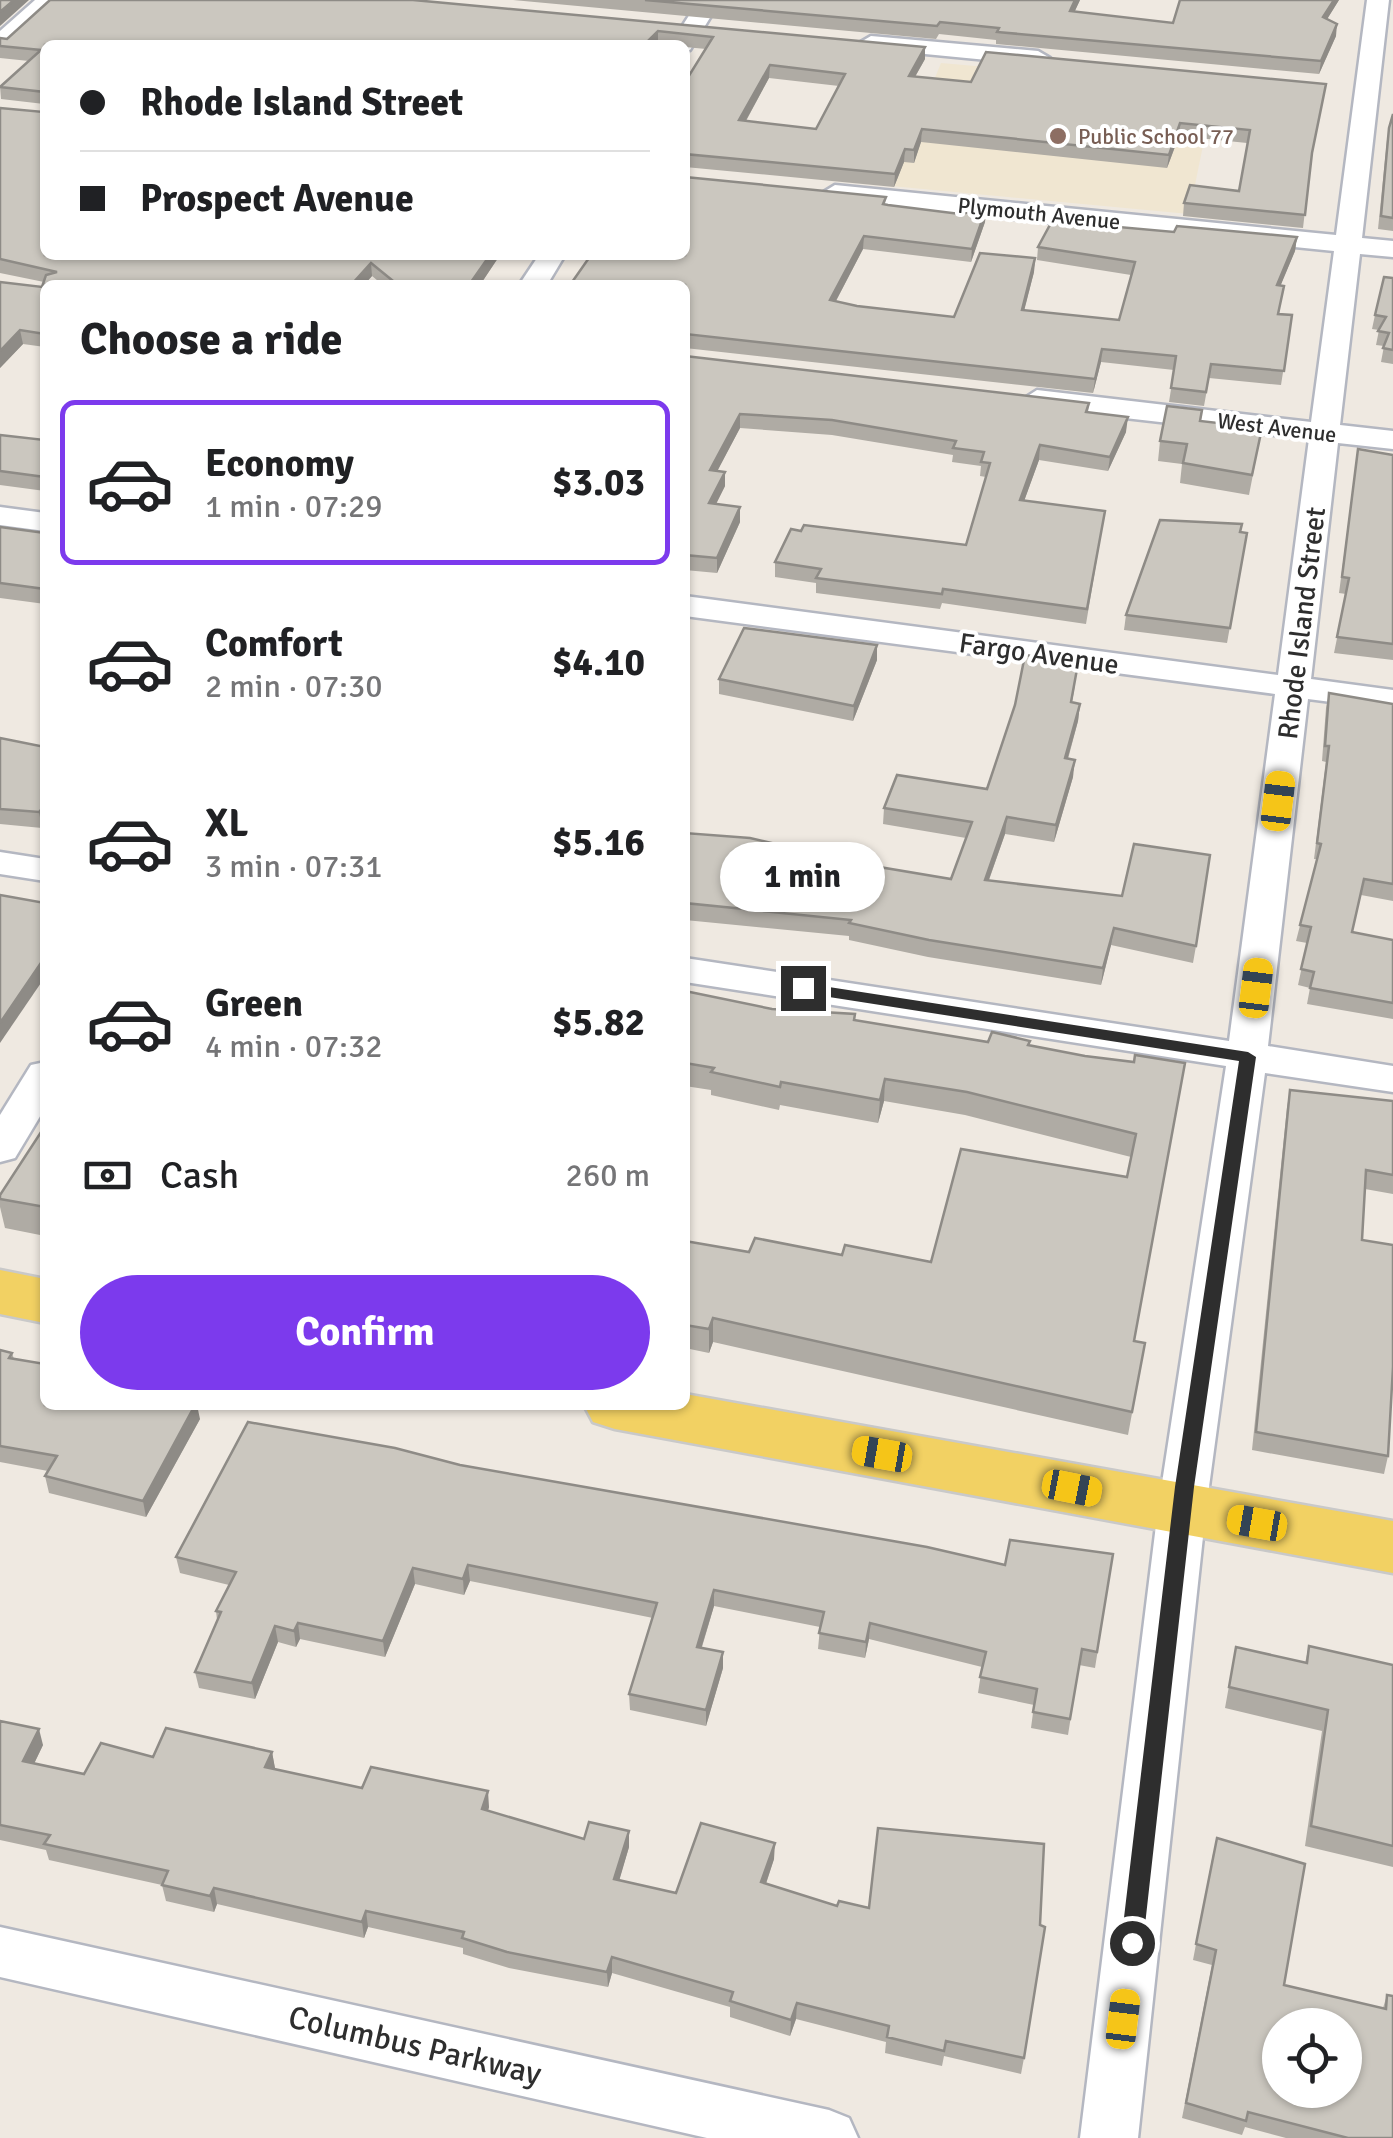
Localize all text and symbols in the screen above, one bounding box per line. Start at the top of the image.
text: Rhode Island Street [140,79,463,126]
place label: Public School 77 [1078,123,1234,150]
marker: Public School 77 [1047,125,1069,147]
text: Prospect Avenue [140,175,414,222]
street label: Plymouth Avenue [956,192,1122,235]
text: Choose a ride [80,312,343,367]
street label: West Avenue [1216,407,1338,448]
icon: car [85,438,175,528]
text: Economy [205,440,354,487]
text: $3.03 [552,459,645,506]
text: 1 min · 07:29 [205,487,383,526]
street label: Rhode Island Street [1271,505,1333,741]
icon: car [85,618,175,708]
text: Comfort [205,620,343,667]
street label: Fargo Avenue [957,626,1121,682]
text: $4.10 [552,639,645,686]
text: 2 min · 07:30 [205,667,383,706]
car [1259,769,1297,833]
icon: car [85,798,175,888]
text: XL [205,800,248,847]
text: $5.16 [552,819,645,866]
callout: 1 min [720,843,886,913]
text: 3 min · 07:31 [205,847,383,886]
text: 1 min [764,857,841,896]
car [1237,956,1275,1020]
route end [781,966,826,1011]
icon: car [85,978,175,1068]
text: Green [205,980,303,1027]
text: $5.82 [552,999,645,1046]
text: 4 min · 07:32 [205,1027,383,1066]
icon: cash [80,1148,135,1203]
text: Cash [160,1152,239,1199]
text: 260 m [566,1156,650,1195]
button: Confirm [80,1275,650,1390]
car [850,1434,914,1474]
car [1040,1468,1104,1508]
car [1225,1503,1289,1543]
route start [1110,1921,1155,1966]
car [1104,1987,1142,2051]
street label: Columbus Parkway [285,1997,545,2094]
map controls [1262,2008,1362,2108]
button: locate [1262,2008,1362,2108]

